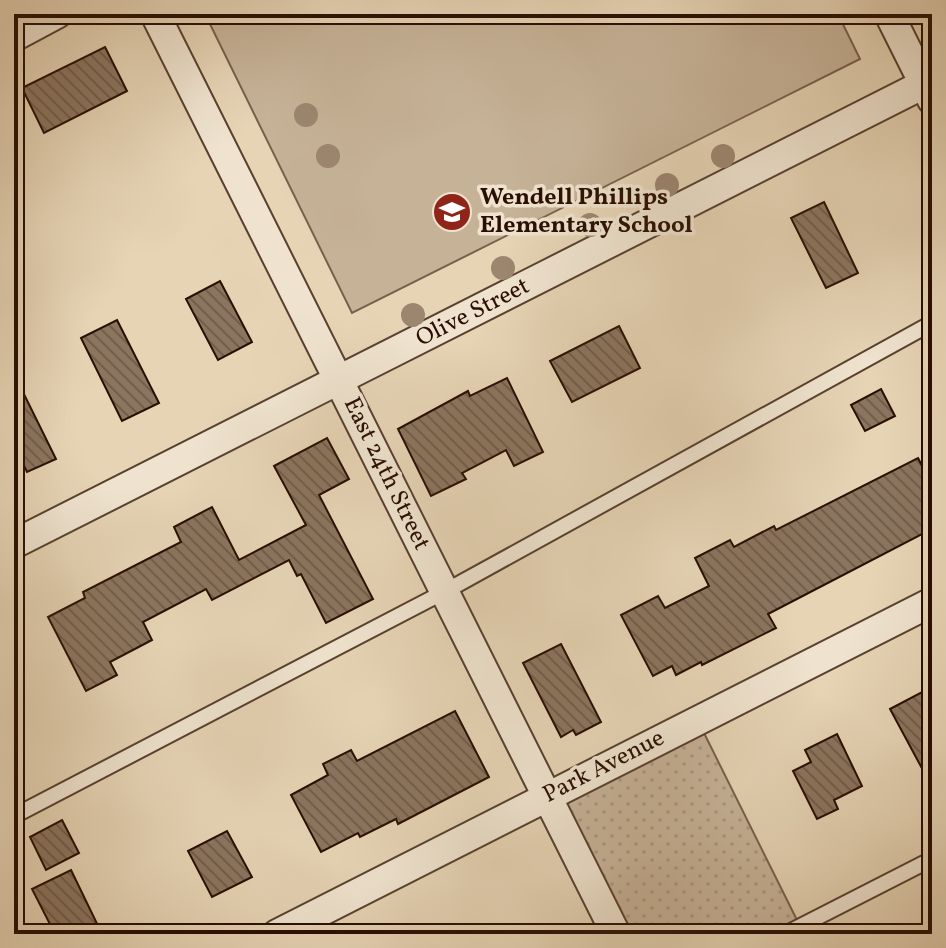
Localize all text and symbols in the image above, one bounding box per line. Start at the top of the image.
place label: Wendell Phillips Elementary School [480,181,693,243]
school or university icon: Wendell Phillips Elementary School [431,191,473,233]
street label: Olive Street [410,270,536,356]
street label: East 24th Street [334,392,438,556]
street label: Park Avenue [537,722,671,812]

